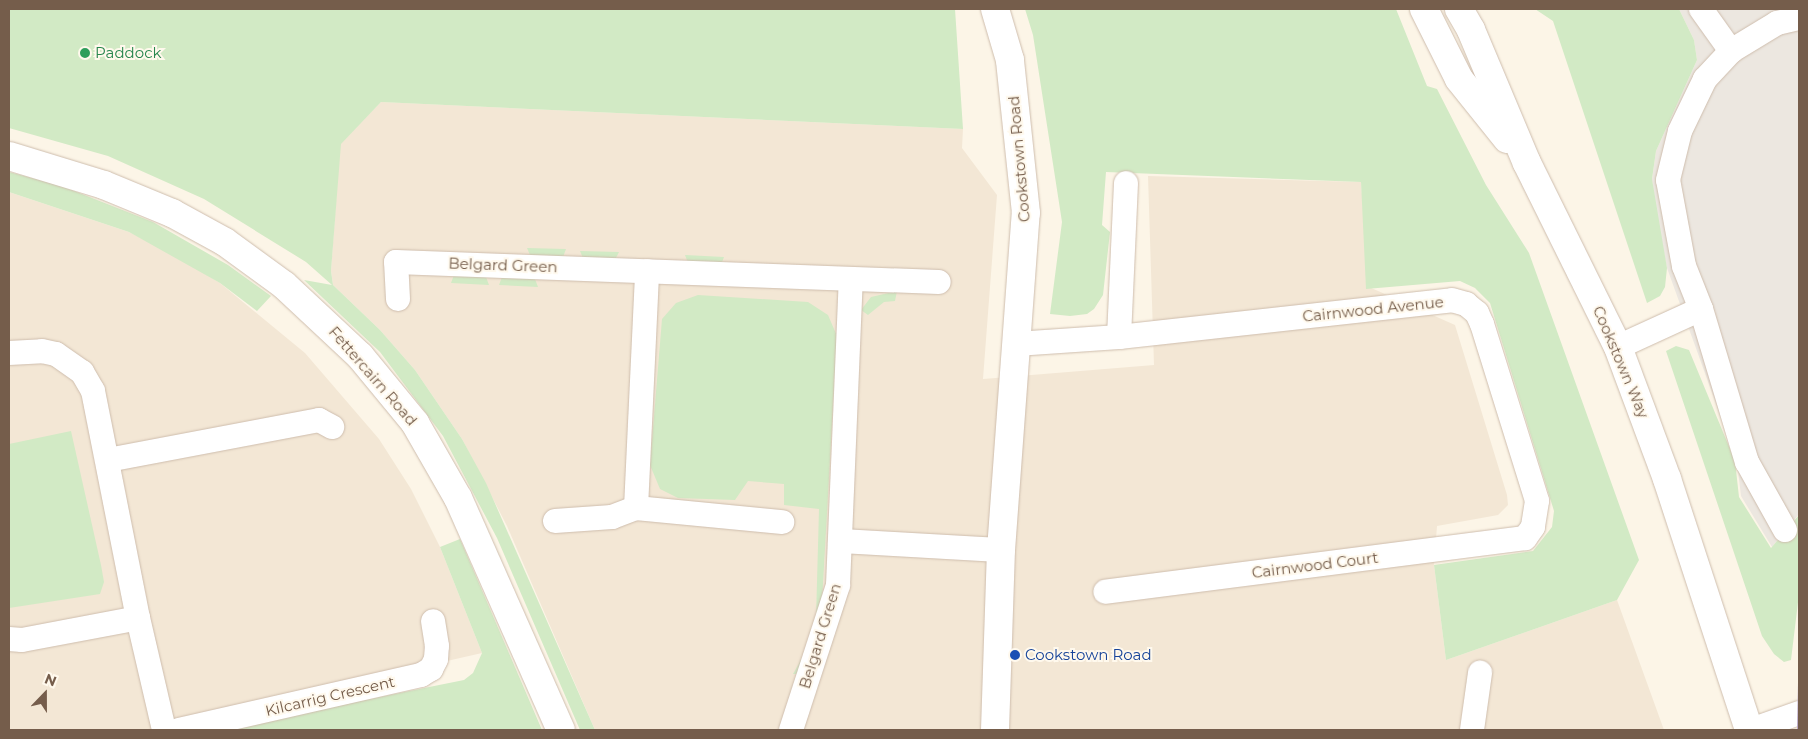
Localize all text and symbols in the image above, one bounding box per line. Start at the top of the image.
place label: Paddock [95,44,161,62]
marker: Paddock [79,47,91,59]
street label: Cookstown Road [1005,95,1033,223]
street label: Belgard Green [448,254,558,276]
street label: Cairnwood Avenue [1302,293,1444,325]
street label: Cookstown Way [1589,303,1653,421]
street label: Fettercairn Road [325,323,421,429]
street label: Cairnwood Court [1251,548,1379,582]
street label: Belgard Green [795,581,845,691]
place label: Cookstown Road [1025,646,1152,664]
marker: Cookstown Road [1009,649,1021,661]
north arrow [20,669,70,719]
text: N [42,670,59,691]
street label: Kilcarrig Crescent [263,672,397,720]

